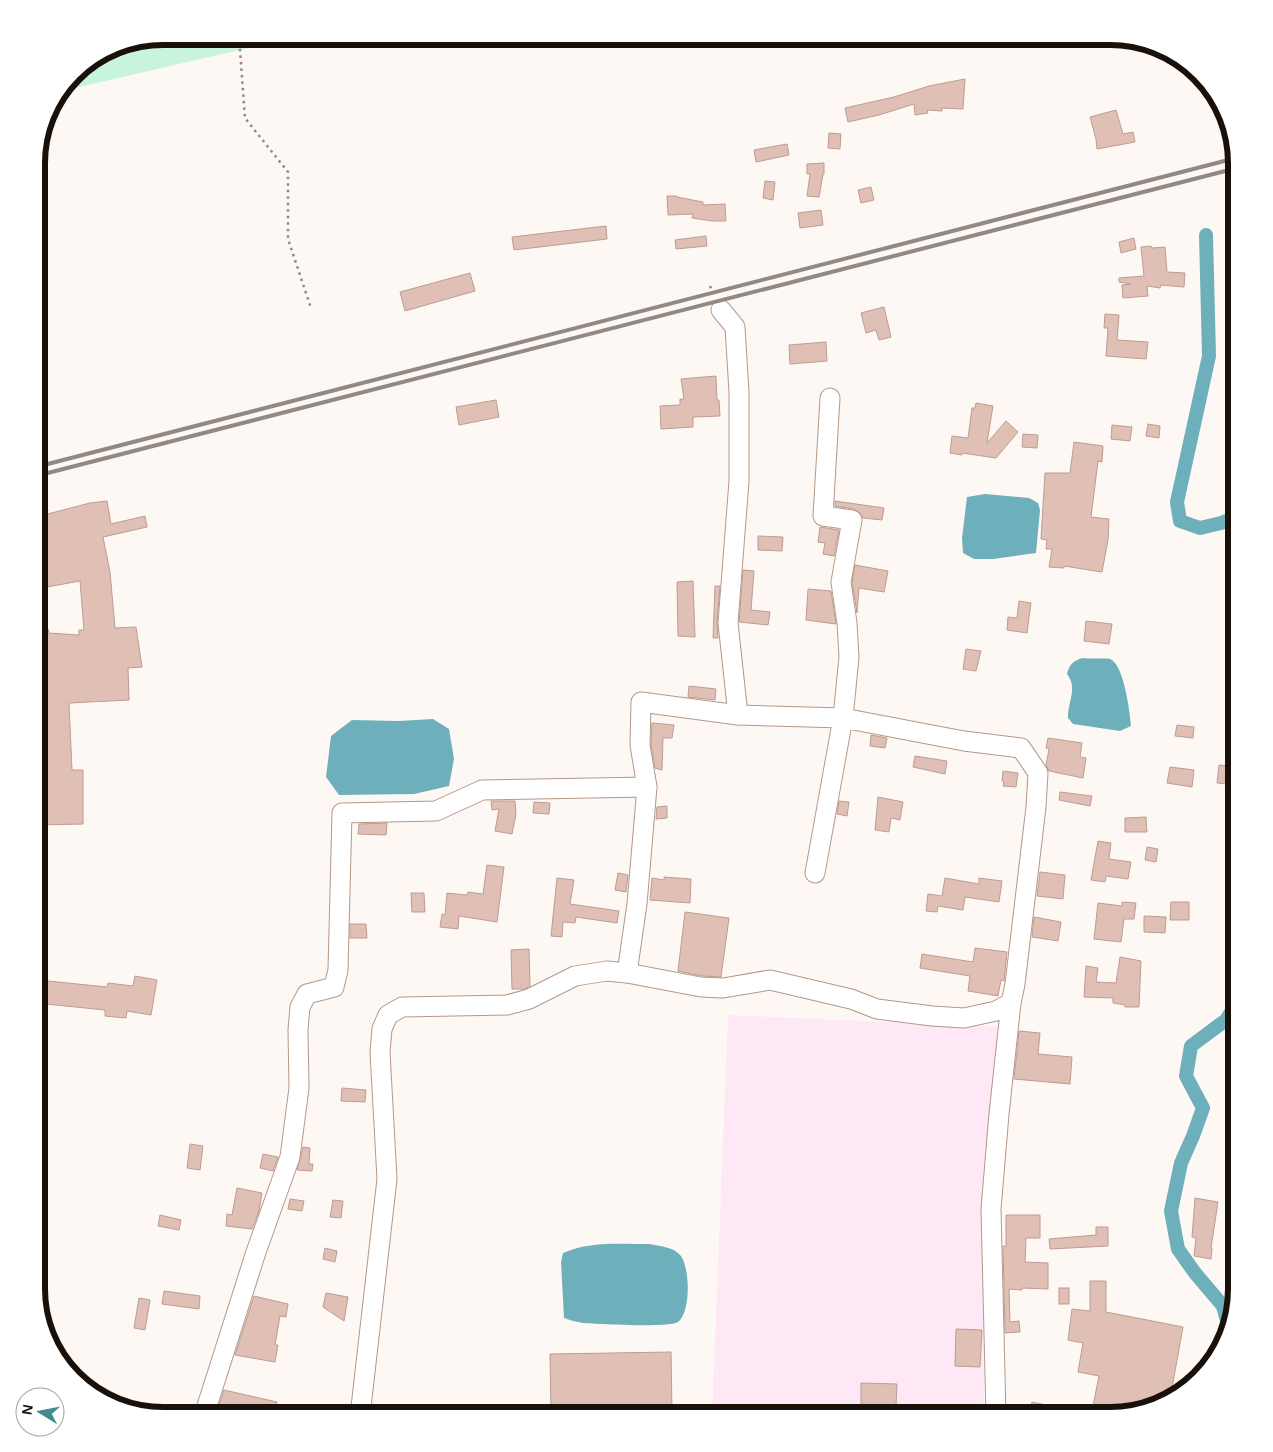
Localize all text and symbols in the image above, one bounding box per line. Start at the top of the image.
north arrow [15,1387,65,1437]
text: N [18,1403,36,1416]

